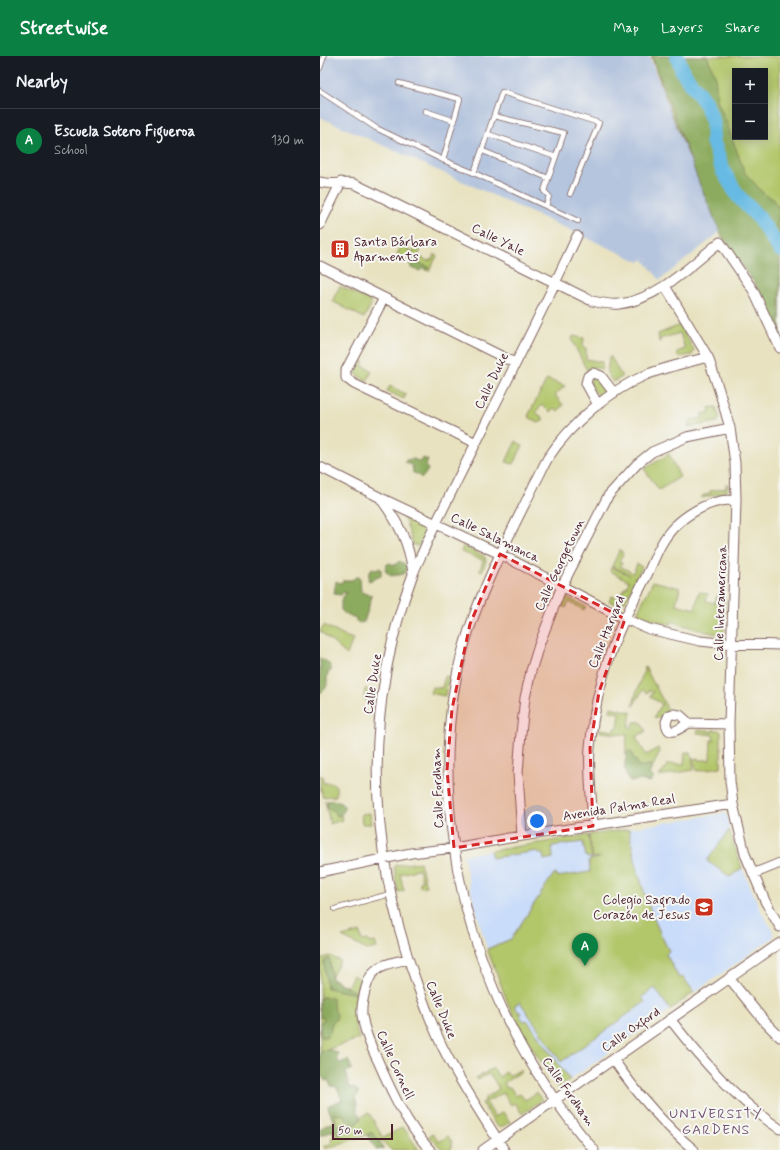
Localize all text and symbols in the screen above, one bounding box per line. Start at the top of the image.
text: Streetwise [20,16,108,41]
text: Map [613,19,639,37]
text: Layers [661,19,703,37]
text: Share [725,19,760,37]
map controls [732,68,768,140]
button: + [732,68,768,104]
text: Nearby [16,71,68,93]
button: − [732,104,768,140]
text: Escuela Sotero Figueroa [54,122,195,142]
text: A [25,132,33,149]
text: 130 m [271,132,304,149]
text: School [54,142,88,159]
street label: Calle Yale [469,220,527,260]
place label: Santa Bárbara Aparments [354,234,437,267]
building icon: Santa Bárbara Aparments [329,238,351,260]
street label: Calle Duke [471,350,513,412]
street label: Calle Salamanca [448,509,543,567]
street label: Calle Georgetown [531,516,590,614]
street label: Calle Interamericana [710,545,732,661]
street label: Calle Harvard [585,593,629,671]
street label: Calle Duke [360,652,386,716]
street label: Calle Fordham [428,747,448,829]
street label: Avenida Palma Real [562,791,676,825]
your location [527,811,547,831]
place label: Colegio Sagrado Corazón de Jesus [593,892,690,924]
school or university icon: Colegio Sagrado Corazón de Jesus [693,896,715,918]
pin: A [572,933,598,966]
street label: Calle Duke [422,978,460,1042]
street label: Calle Oxford [598,1004,665,1058]
street label: Calle Cornell [372,1028,418,1102]
street label: Calle Fordham [538,1054,598,1130]
district label: UNIVERSITY GARDENS [669,1105,763,1139]
scale bar [332,1122,393,1141]
text: 50 m [338,1124,363,1138]

